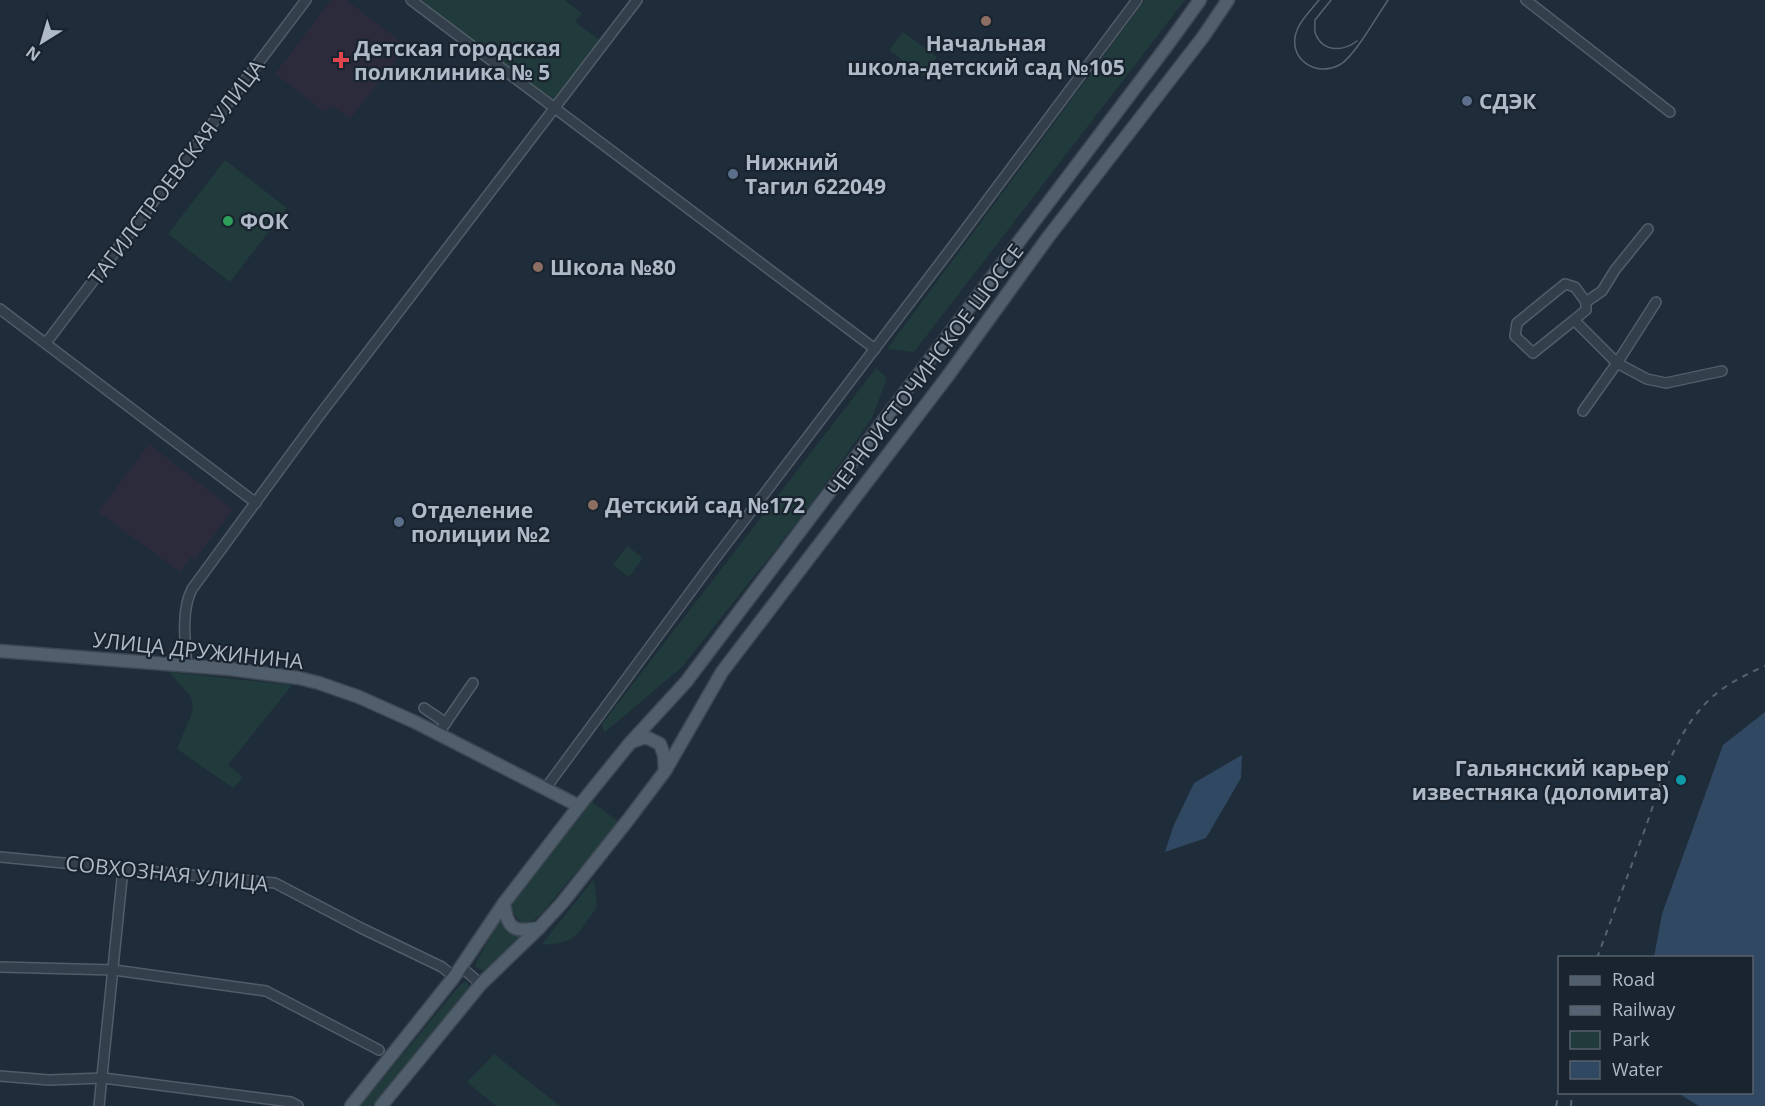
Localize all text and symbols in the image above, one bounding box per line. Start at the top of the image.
north arrow [12,12,72,72]
marker: Начальная школа-детский сад №105 [979,14,993,28]
place label: Начальная школа-детский сад №105 [847,29,1125,81]
place label: Детская городская поликлиника № 5 [354,34,561,86]
text: N [21,41,45,67]
marker: Детская городская поликлиника № 5 [332,51,350,69]
street label: ТАГИЛСТРОЕВСКАЯ УЛИЦА [82,53,271,291]
place label: СДЭК [1479,87,1537,115]
marker: СДЭК [1460,94,1474,108]
place label: Нижний Тагил 622049 [745,148,886,200]
marker: Нижний Тагил 622049 [726,167,740,181]
place label: ФОК [240,207,290,235]
marker: ФОК [221,214,235,228]
street label: ЧЕРНОИСТОЧИНСКОЕ ШОССЕ [821,238,1029,502]
place label: Школа №80 [550,253,676,281]
marker: Школа №80 [531,260,545,274]
place label: Детский сад №172 [605,491,805,519]
place label: Отделение полиции №2 [411,496,550,548]
marker: Детский сад №172 [586,498,600,512]
marker: Отделение полиции №2 [392,515,406,529]
street label: УЛИЦА ДРУЖИНИНА [91,625,305,675]
place label: Гальянский карьер известняка (доломита) [1412,754,1669,806]
marker: Гальянский карьер известняка (доломита) [1674,773,1688,787]
street label: СОВХОЗНАЯ УЛИЦА [64,848,271,898]
legend [1558,956,1753,1094]
text: Road [1612,967,1655,991]
text: Railway [1612,997,1676,1021]
text: Park [1612,1027,1650,1051]
text: Water [1612,1057,1663,1081]

